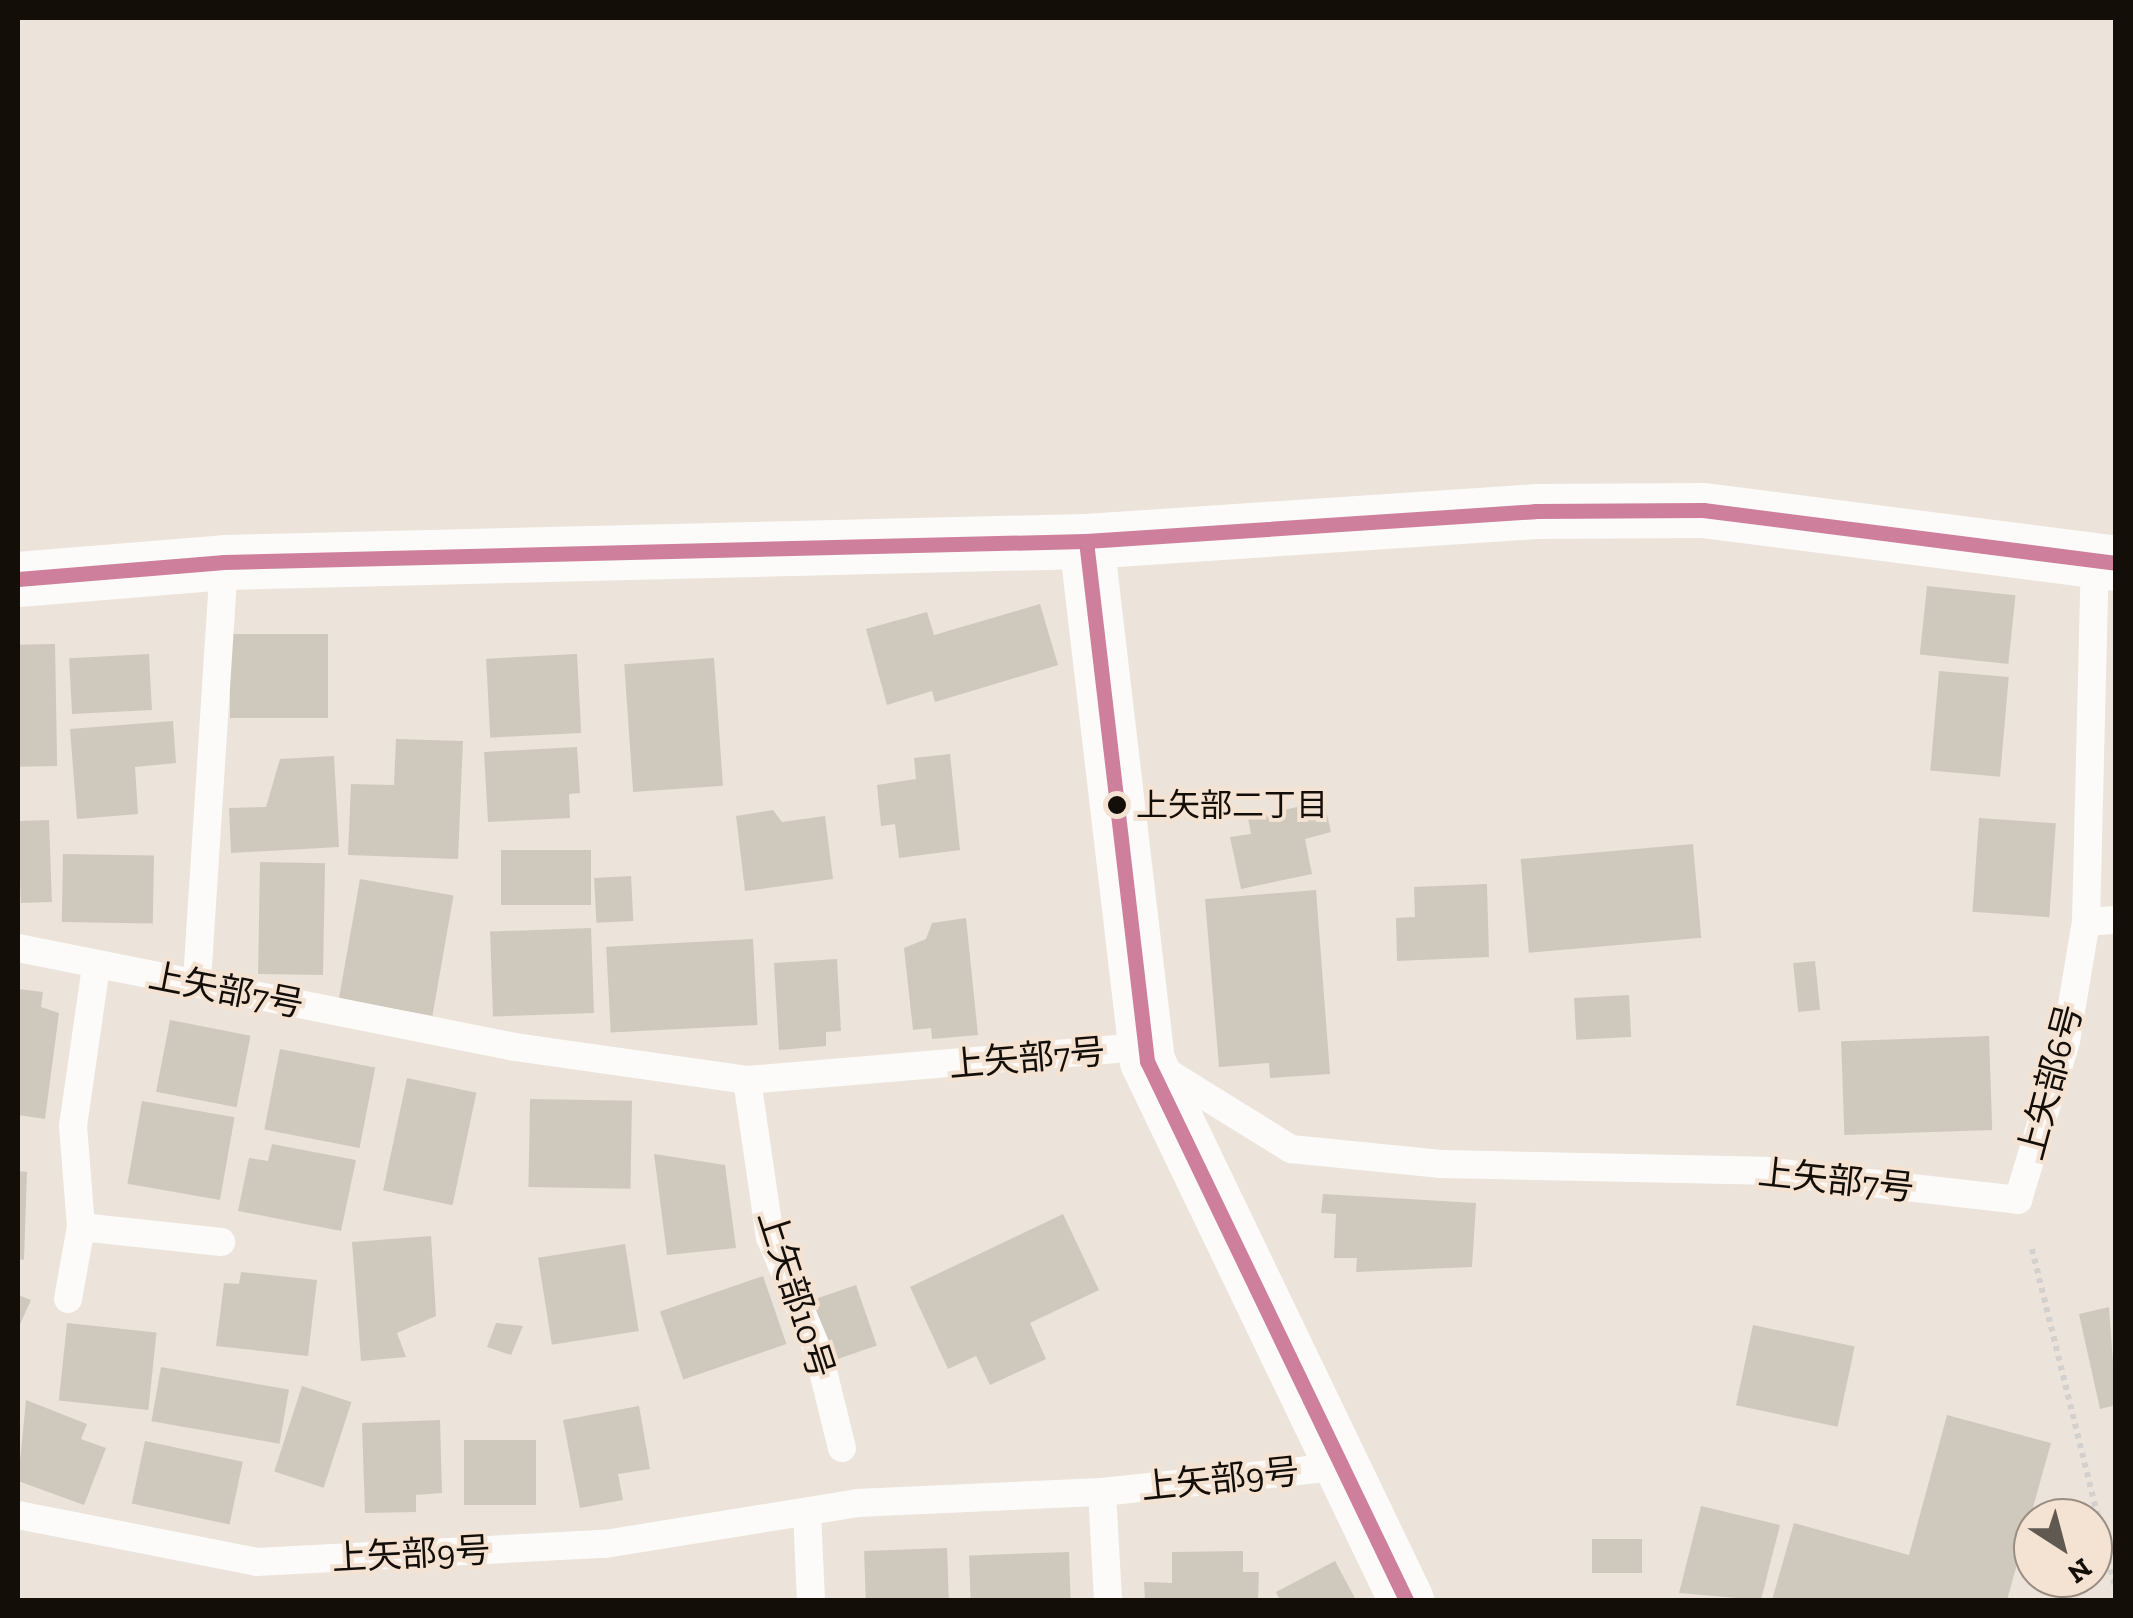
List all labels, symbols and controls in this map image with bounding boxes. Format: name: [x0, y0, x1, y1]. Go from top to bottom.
place label: 上矢部二丁目: [1136, 786, 1328, 824]
marker: 上矢部二丁目: [1107, 795, 1127, 815]
street label: 上矢部7号: [145, 954, 307, 1026]
street label: 上矢部6号: [2009, 1000, 2091, 1164]
street label: 上矢部7号: [947, 1030, 1107, 1086]
street label: 上矢部7号: [1756, 1151, 1916, 1209]
street label: 上矢部10号: [749, 1205, 843, 1383]
street label: 上矢部9号: [1139, 1450, 1301, 1508]
north arrow: [2013, 1498, 2113, 1598]
street label: 上矢部9号: [331, 1529, 491, 1579]
text: N: [2061, 1551, 2098, 1591]

